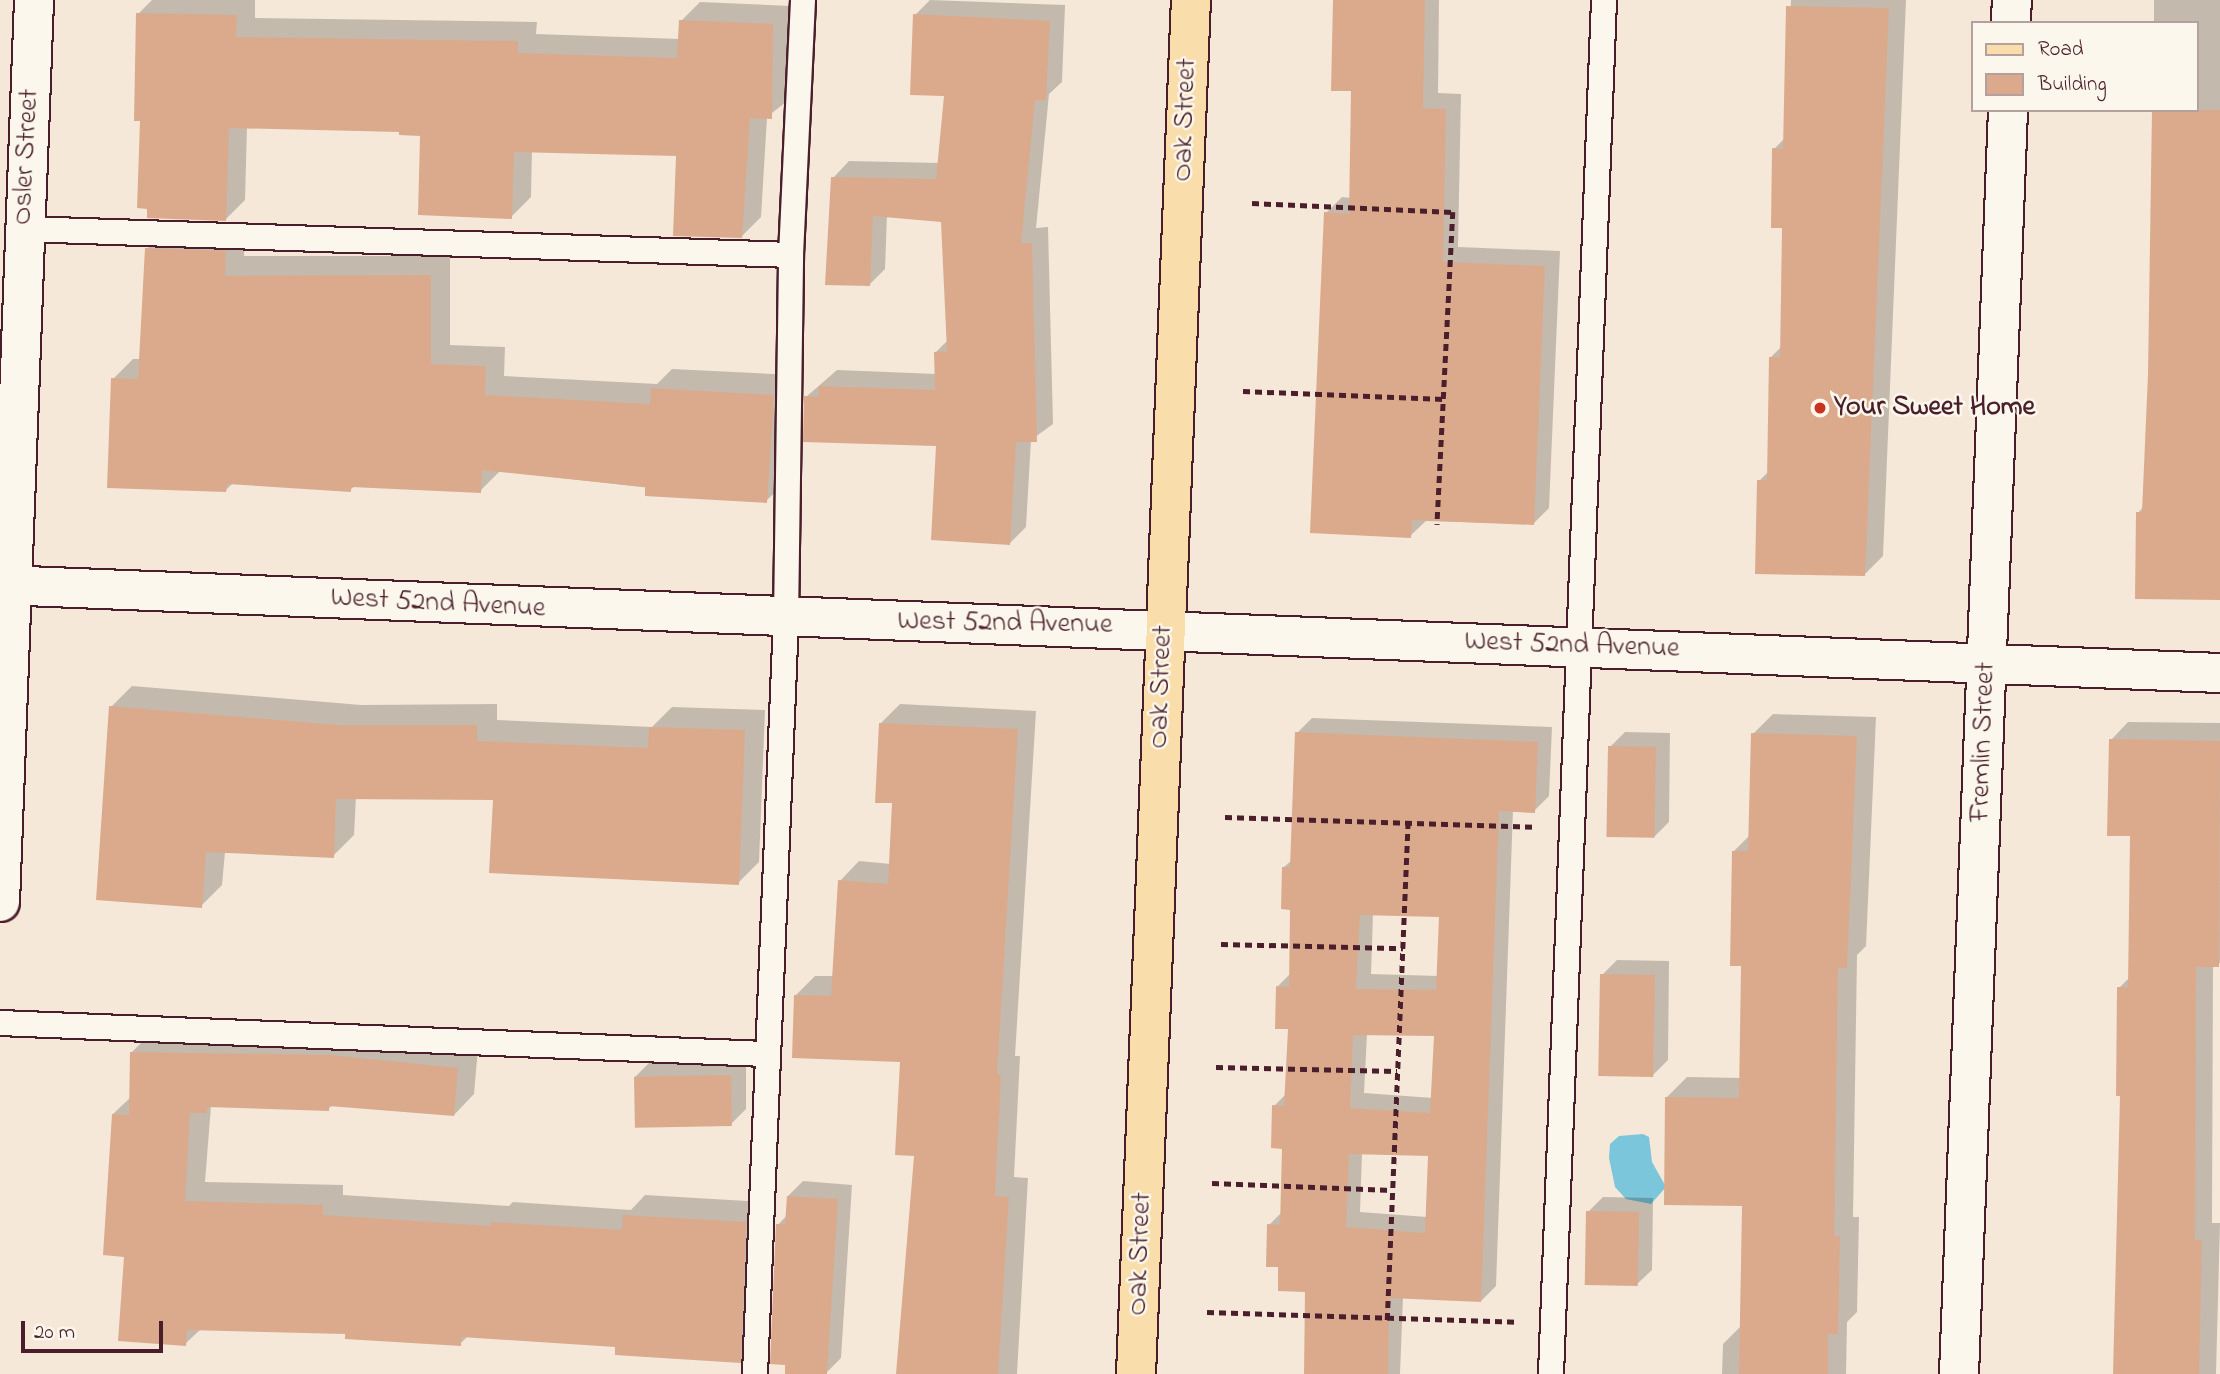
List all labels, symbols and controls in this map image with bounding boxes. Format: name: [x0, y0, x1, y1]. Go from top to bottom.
legend: [1972, 21, 2199, 112]
text: Road: [2038, 35, 2084, 65]
street label: Oak Street: [1167, 58, 1205, 182]
text: Building: [2038, 70, 2107, 100]
street label: Osler Street: [7, 88, 47, 226]
place label: Your Sweet Home: [1834, 391, 2035, 425]
marker: Your Sweet Home: [1812, 400, 1828, 416]
street label: West 52nd Avenue: [330, 582, 546, 626]
street label: West 52nd Avenue: [897, 605, 1113, 643]
street label: Oak Street: [1143, 625, 1181, 749]
street label: West 52nd Avenue: [1464, 625, 1680, 667]
street label: Fremlin Street: [1964, 661, 2004, 823]
street label: Oak Street: [1122, 1192, 1160, 1316]
scale bar: [24, 1308, 166, 1352]
text: 20 m: [34, 1318, 75, 1348]

